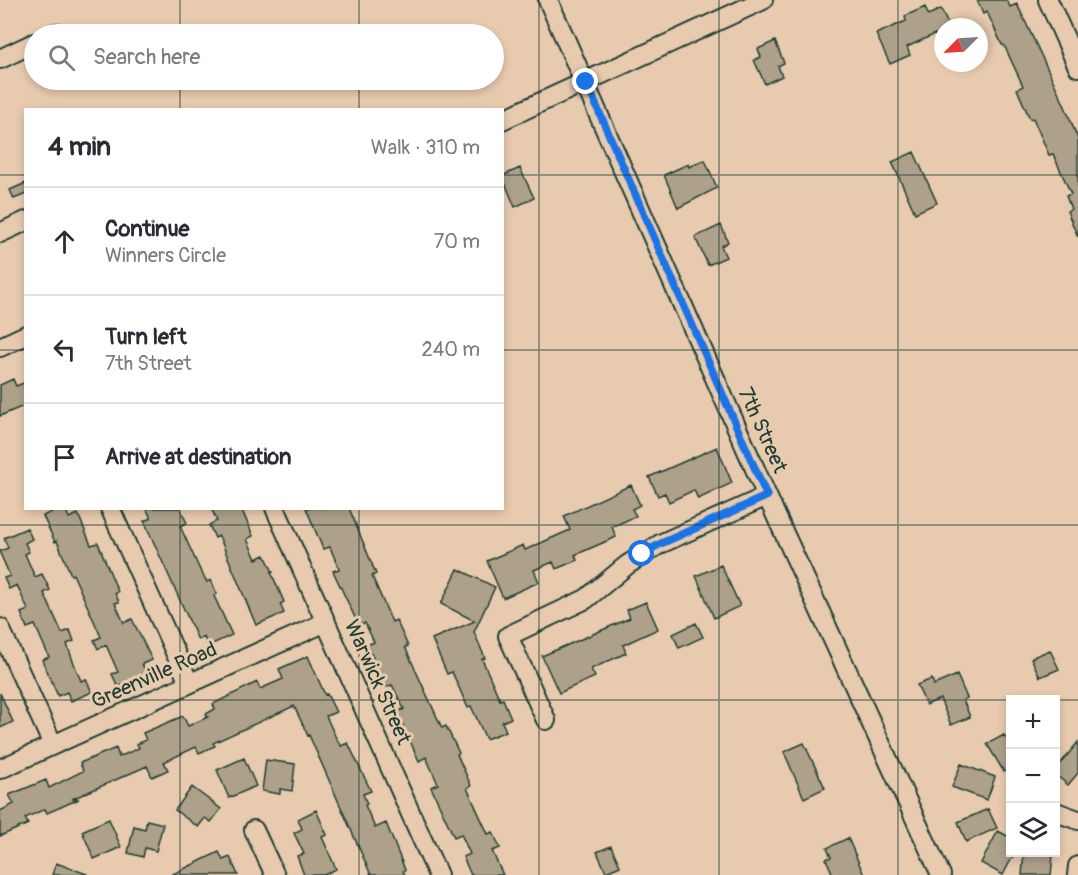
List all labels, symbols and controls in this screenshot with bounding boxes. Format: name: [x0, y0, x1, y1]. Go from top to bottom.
north arrow: [934, 18, 988, 72]
search box: [24, 24, 504, 90]
icon: search: [45, 41, 78, 74]
text: Search here: [93, 43, 200, 71]
route end: [572, 68, 598, 94]
text: 4 min: [48, 131, 111, 163]
text: Walk · 310 m: [371, 135, 480, 160]
text: Continue: [105, 215, 189, 243]
icon: ahead: [48, 225, 81, 258]
text: 70 m: [434, 229, 480, 254]
text: Winners Circle: [105, 243, 226, 268]
text: Turn left: [105, 323, 187, 351]
icon: left: [48, 333, 81, 366]
text: 240 m: [421, 337, 480, 362]
text: 7th Street: [105, 351, 192, 376]
street label: 7th Street: [732, 383, 794, 478]
icon: arrive: [48, 441, 81, 474]
text: Arrive at destination: [105, 443, 291, 471]
route start: [628, 540, 654, 566]
street label: Warwick Street: [338, 615, 417, 749]
street label: Greenville Road: [87, 636, 221, 715]
map controls: [1006, 695, 1060, 857]
button: +: [1006, 695, 1060, 749]
button: −: [1006, 749, 1060, 803]
button: layers: [1006, 803, 1060, 857]

